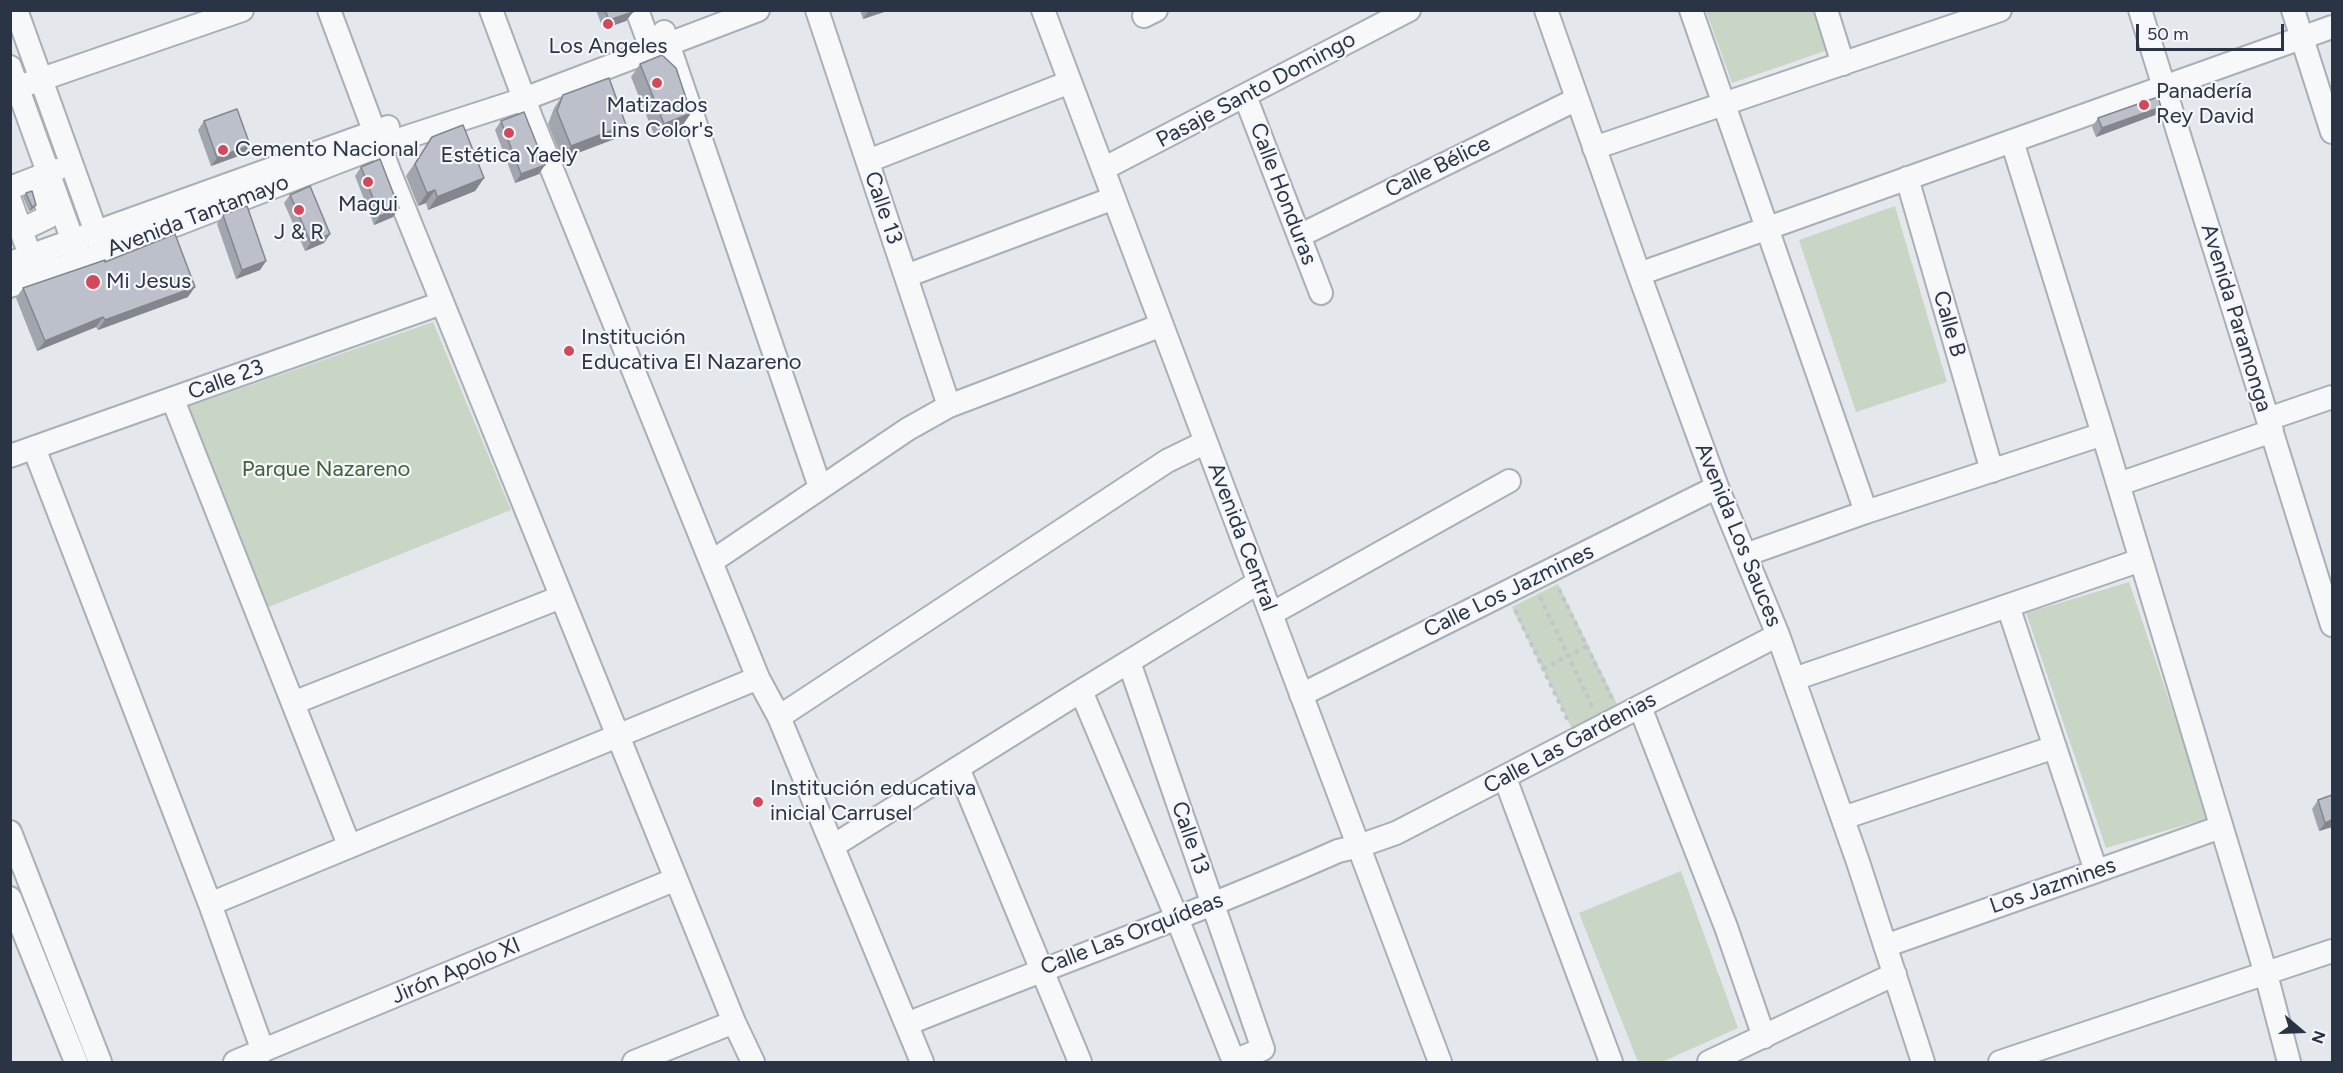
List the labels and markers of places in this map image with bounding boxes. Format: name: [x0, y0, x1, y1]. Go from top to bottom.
marker: Los Angeles: [601, 17, 615, 31]
place label: Los Angeles: [548, 34, 668, 60]
marker: Matizados Lins Color's: [650, 76, 664, 90]
place label: Panadería Rey David: [2156, 79, 2254, 130]
place label: Matizados Lins Color's: [601, 93, 713, 144]
marker: Panadería Rey David: [2137, 98, 2151, 112]
marker: Estética Yaely: [502, 126, 516, 140]
place label: Cemento Nacional: [235, 137, 419, 163]
marker: Cemento Nacional: [216, 143, 230, 157]
place label: Estética Yaely: [440, 143, 578, 169]
marker: Magui: [361, 175, 375, 189]
place label: Magui: [338, 192, 398, 218]
marker: J & R: [292, 203, 306, 217]
place label: J & R: [274, 220, 324, 246]
place label: Mi Jesus: [106, 269, 191, 295]
marker: Mi Jesus: [84, 273, 102, 291]
place label: Institución Educativa El Nazareno: [581, 325, 802, 376]
marker: Institución Educativa El Nazareno: [562, 344, 576, 358]
place label: Institución educativa inicial Carrusel: [770, 776, 976, 828]
marker: Institución educativa inicial Carrusel: [751, 795, 765, 809]

